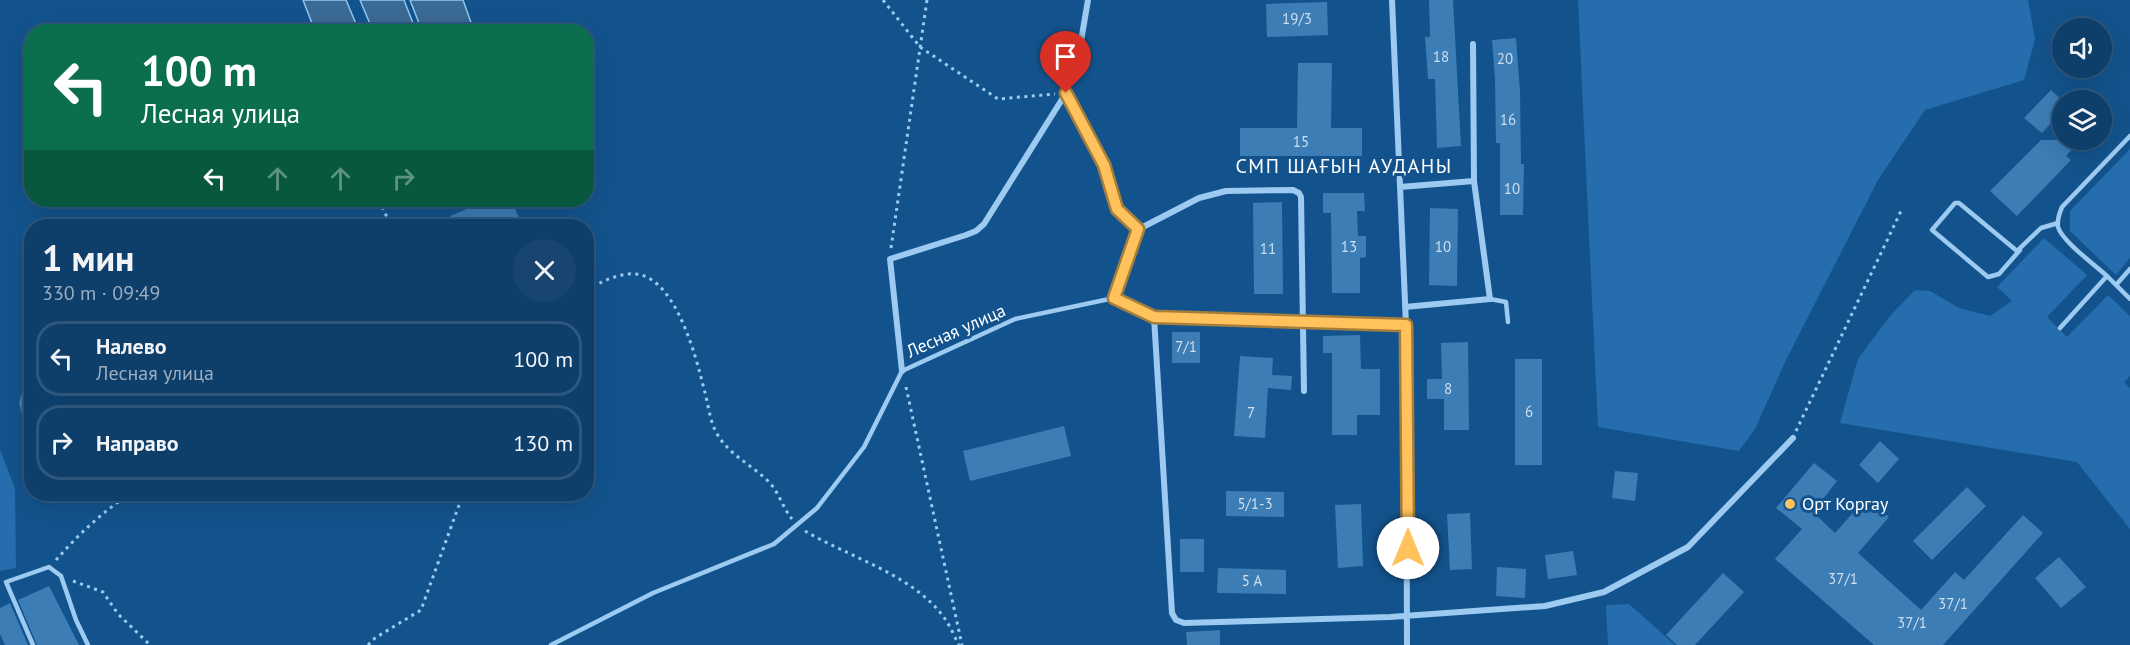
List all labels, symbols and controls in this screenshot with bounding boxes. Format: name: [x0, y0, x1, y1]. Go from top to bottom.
house number: 19/3: [1282, 9, 1312, 28]
map controls: [2052, 18, 2112, 150]
button: sound: [2052, 18, 2112, 78]
pin: [1040, 31, 1091, 93]
icon: arrive: [1049, 40, 1082, 73]
text: 100 m: [141, 43, 257, 98]
house number: 18: [1433, 47, 1449, 66]
icon: left: [42, 48, 120, 126]
house number: 20: [1497, 49, 1513, 68]
button: layers: [2052, 90, 2112, 150]
text: Лесная улица: [141, 96, 300, 130]
house number: 16: [1500, 110, 1516, 129]
house number: 15: [1293, 132, 1309, 151]
district label: СМП ШАҒЫН АУДАНЫ: [1235, 153, 1453, 179]
icon: left: [198, 162, 231, 195]
icon: ahead: [261, 162, 294, 195]
icon: ahead: [324, 162, 357, 195]
icon: right: [387, 162, 420, 195]
house number: 10: [1504, 179, 1520, 198]
text: 1 мин: [42, 234, 134, 281]
house number: 13: [1341, 237, 1357, 256]
house number: 10: [1435, 237, 1451, 256]
button: close: [513, 239, 576, 302]
house number: 11: [1260, 239, 1276, 258]
text: 330 m · 09:49: [42, 280, 160, 306]
street label: Лесная улица: [902, 298, 1009, 363]
text: Налево: [96, 332, 167, 360]
house number: 7/1: [1175, 337, 1197, 356]
icon: left: [45, 342, 78, 375]
text: 100 m: [513, 345, 573, 373]
text: Лесная улица: [96, 360, 214, 386]
house number: 8: [1444, 379, 1452, 398]
house number: 6: [1525, 402, 1533, 421]
house number: 7: [1247, 403, 1255, 422]
icon: right: [45, 426, 78, 459]
text: Направо: [96, 429, 179, 457]
text: 130 m: [513, 429, 573, 457]
place label: Орт Коргау: [1802, 492, 1889, 515]
house number: 5/1-3: [1237, 494, 1273, 513]
marker: Орт Коргау: [1783, 497, 1797, 511]
position arrow: [1376, 516, 1440, 580]
house number: 37/1: [1828, 569, 1858, 588]
house number: 5 А: [1242, 571, 1262, 590]
house number: 37/1: [1938, 594, 1968, 613]
house number: 37/1: [1897, 613, 1927, 632]

